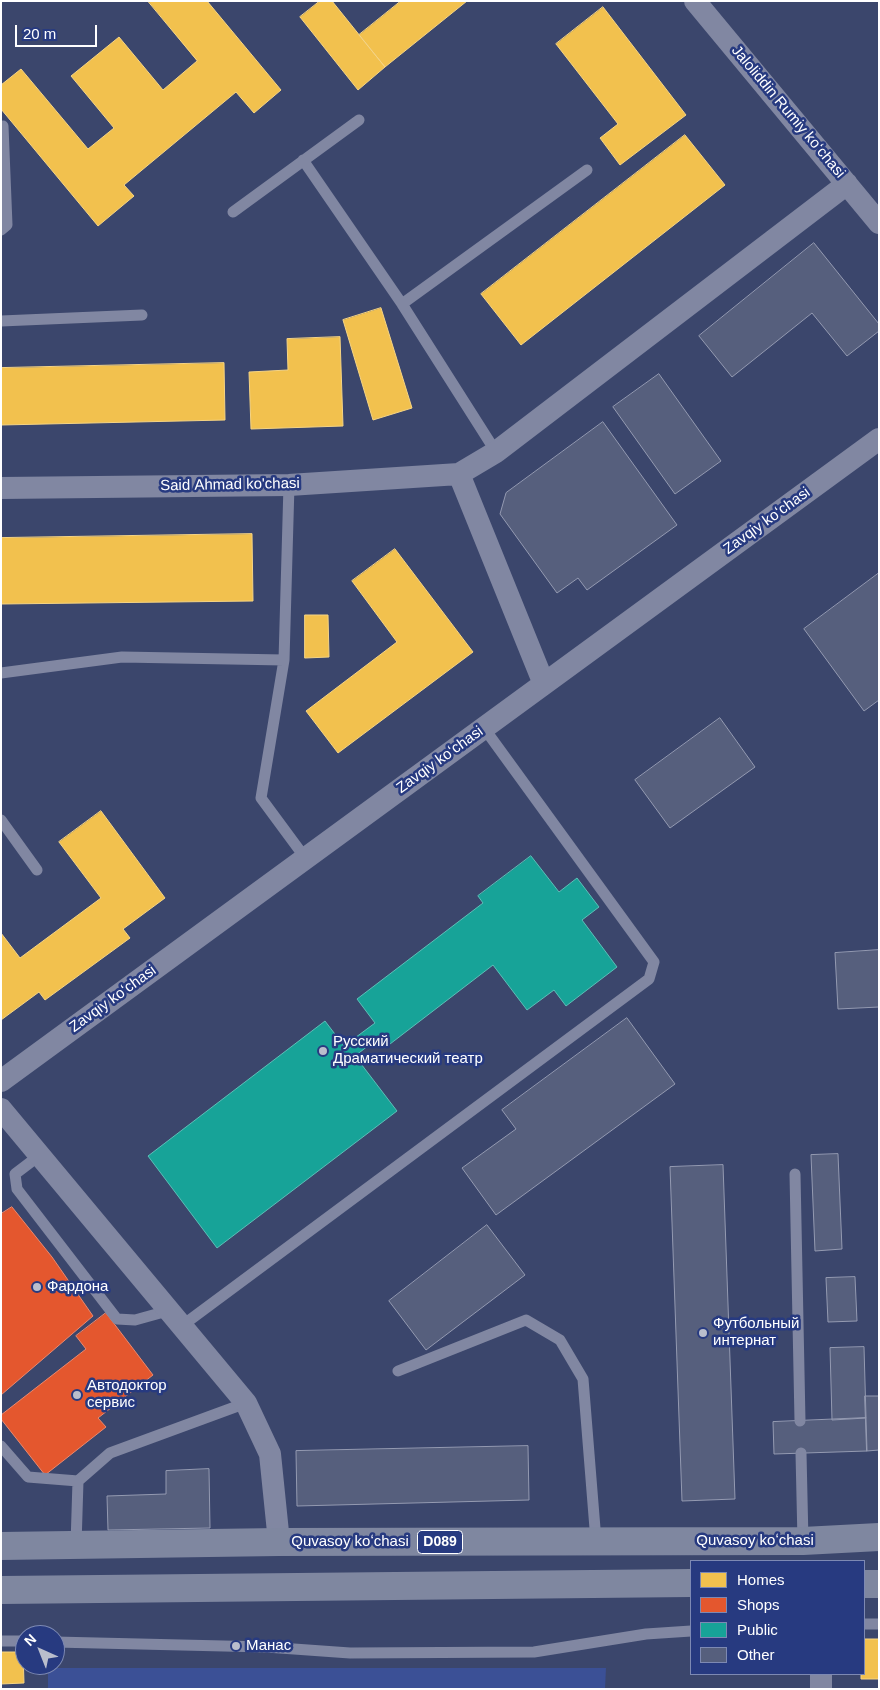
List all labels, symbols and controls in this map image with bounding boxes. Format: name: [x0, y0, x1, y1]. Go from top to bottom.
scale bar: [18, 15, 100, 47]
text: 20 m: [23, 25, 56, 42]
street label: Jaloliddin Rumiy koʻchasi: [727, 42, 849, 182]
street label: Said Ahmad ko'chasi: [160, 475, 300, 495]
street label: Zavqiy koʻchasi: [720, 484, 814, 558]
street label: Zavqiy koʻchasi: [393, 723, 487, 797]
street label: Zavqiy koʻchasi: [66, 962, 160, 1036]
place label: Русский Драматический театр: [333, 1033, 483, 1068]
marker: Русский Драматический театр: [317, 1045, 329, 1057]
place label: Фардона: [47, 1278, 108, 1296]
marker: Фардона: [31, 1281, 43, 1293]
place label: Футбольный интернат: [713, 1315, 799, 1350]
marker: Футбольный интернат: [697, 1327, 709, 1339]
place label: Автодоктор сервис: [87, 1377, 167, 1412]
marker: Автодоктор сервис: [71, 1389, 83, 1401]
road number: D089: [418, 1530, 462, 1554]
street label: Quvasoy koʻchasi: [696, 1532, 814, 1550]
street label: Quvasoy koʻchasi: [291, 1533, 409, 1551]
legend: [690, 1560, 865, 1675]
text: Homes: [737, 1571, 785, 1588]
text: Shops: [737, 1596, 780, 1613]
text: Public: [737, 1621, 778, 1638]
north arrow: [15, 1625, 65, 1675]
text: N: [21, 1631, 39, 1649]
place label: Манас: [246, 1637, 291, 1655]
marker: Манас: [230, 1640, 242, 1652]
text: Other: [737, 1646, 775, 1663]

